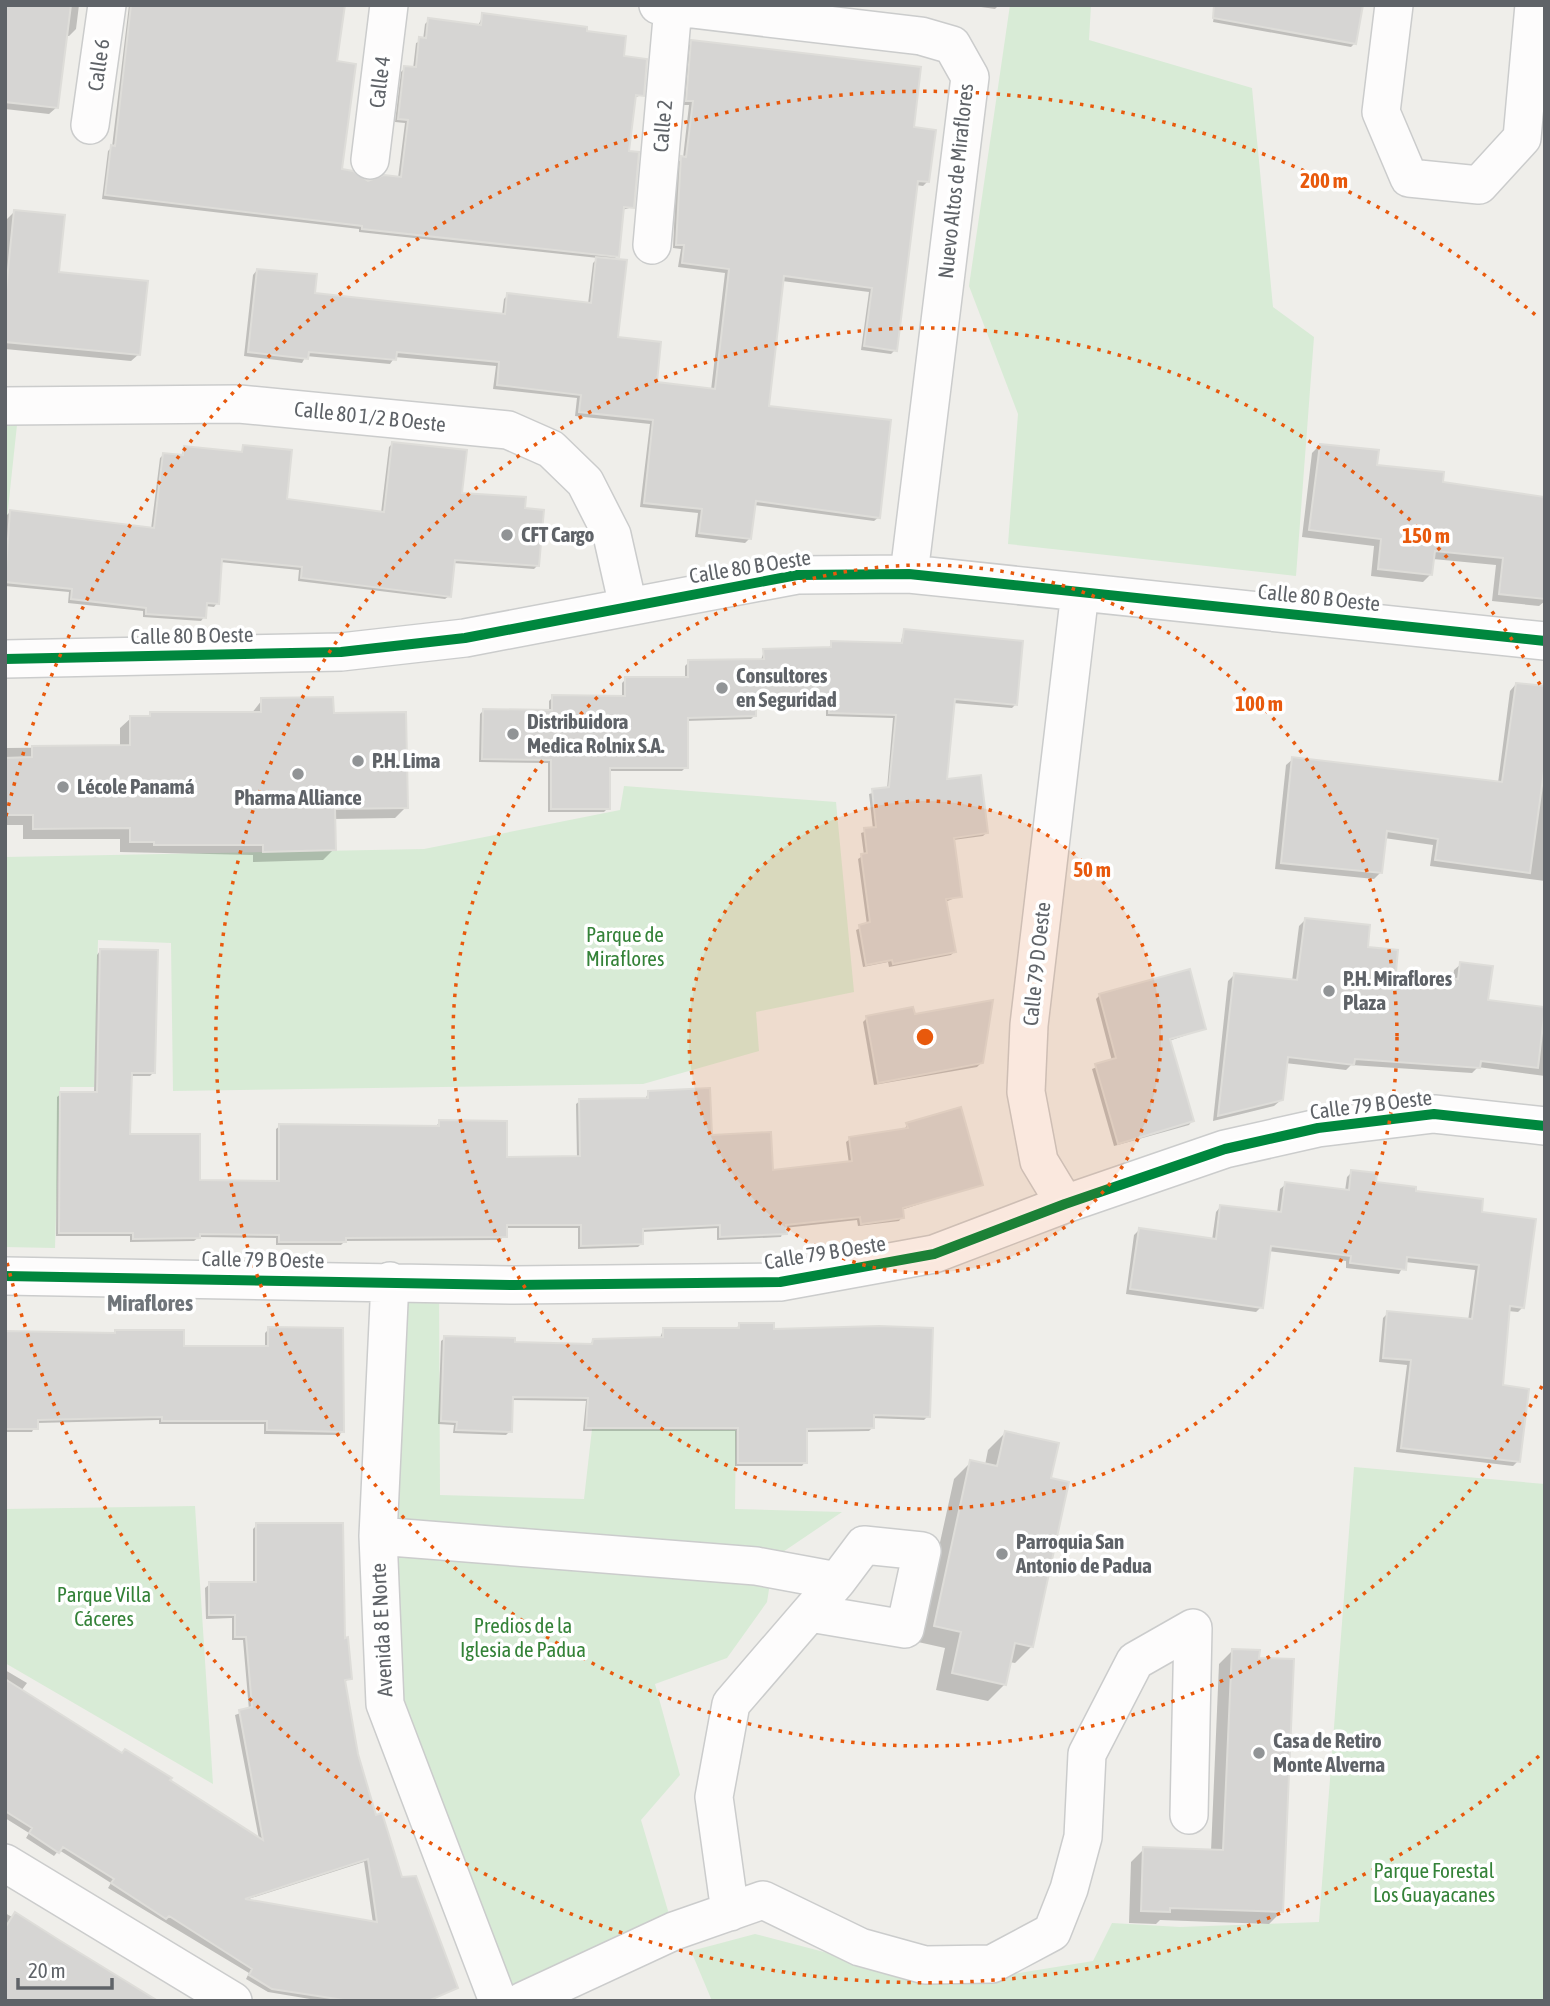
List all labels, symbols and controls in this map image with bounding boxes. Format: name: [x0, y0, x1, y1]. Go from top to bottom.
street label: Calle 6: [82, 37, 114, 92]
street label: Calle 4: [364, 54, 394, 109]
street label: Nuevo Altos de Miraflores: [933, 82, 977, 280]
street label: Calle 2: [648, 99, 676, 153]
text: 200 m: [1300, 168, 1348, 192]
street label: Calle 80 1/2 B Oeste: [293, 396, 447, 436]
place label: CFT Cargo: [521, 522, 594, 546]
text: 150 m: [1402, 523, 1450, 547]
marker: CFT Cargo: [499, 527, 515, 543]
street label: Calle 80 B Oeste: [687, 545, 812, 587]
street label: Calle 80 B Oeste: [1257, 579, 1381, 615]
street label: Calle 80 B Oeste: [130, 622, 253, 648]
place label: Consultores en Seguridad: [736, 663, 837, 711]
marker: Consultores en Seguridad: [714, 680, 730, 696]
text: 100 m: [1235, 691, 1283, 715]
place label: Distribuidora Medica Rolnix S.A.: [527, 709, 665, 757]
marker: Distribuidora Medica Rolnix S.A.: [505, 726, 521, 742]
place label: P.H. Lima: [372, 748, 441, 772]
marker: P.H. Lima: [350, 753, 366, 769]
marker: Pharma Alliance: [290, 766, 306, 782]
place label: Lécole Panamá: [77, 774, 195, 798]
marker: Lécole Panamá: [55, 779, 71, 795]
place label: Pharma Alliance: [234, 785, 362, 809]
text: 50 m: [1073, 857, 1111, 881]
street label: Calle 79 D Oeste: [1018, 901, 1054, 1027]
park label: Parque de Miraflores: [586, 922, 664, 970]
place label: P.H. Miraflores Plaza: [1343, 966, 1453, 1014]
marker: P.H. Miraflores Plaza: [1321, 983, 1337, 999]
centre of rings: [913, 1025, 937, 1049]
street label: Calle 79 B Oeste: [1309, 1085, 1433, 1123]
street label: Calle 79 B Oeste: [762, 1231, 887, 1273]
street label: Calle 79 B Oeste: [202, 1246, 325, 1272]
district label: Miraflores: [107, 1290, 193, 1316]
place label: Parroquia San Antonio de Padua: [1015, 1529, 1152, 1577]
marker: Parroquia San Antonio de Padua: [994, 1546, 1010, 1562]
street label: Avenida 8 E Norte: [366, 1562, 396, 1698]
park label: Parque Villa Cáceres: [57, 1582, 151, 1630]
park label: Predios de la Iglesia de Padua: [460, 1613, 586, 1661]
place label: Casa de Retiro Monte Alverna: [1273, 1728, 1385, 1776]
marker: Casa de Retiro Monte Alverna: [1251, 1745, 1267, 1761]
park label: Parque Forestal Los Guayacanes: [1373, 1858, 1495, 1906]
scale bar: [18, 1946, 112, 1990]
text: 20 m: [28, 1958, 66, 1982]

